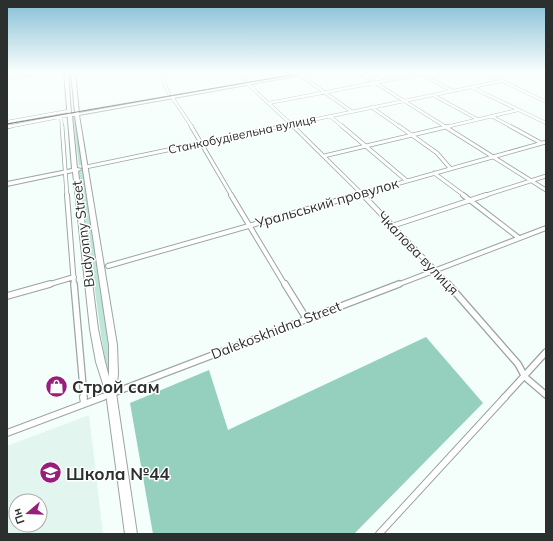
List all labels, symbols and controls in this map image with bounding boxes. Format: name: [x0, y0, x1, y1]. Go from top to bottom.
street label: Станкобудівельна вулиця: [167, 111, 317, 157]
street label: Уральський провулок: [252, 174, 401, 232]
street label: Budyonny Street: [68, 179, 98, 288]
street label: Чкалова вулиця: [373, 207, 463, 299]
street label: Dalekoskhidna Street: [208, 297, 344, 363]
shop icon: Строй сам: [44, 373, 70, 399]
place label: Строй сам: [72, 376, 160, 397]
school or university icon: Школа №44: [38, 460, 64, 486]
place label: Школа №44: [66, 463, 170, 484]
north arrow: [8, 493, 48, 533]
text: Пн: [9, 507, 28, 526]

